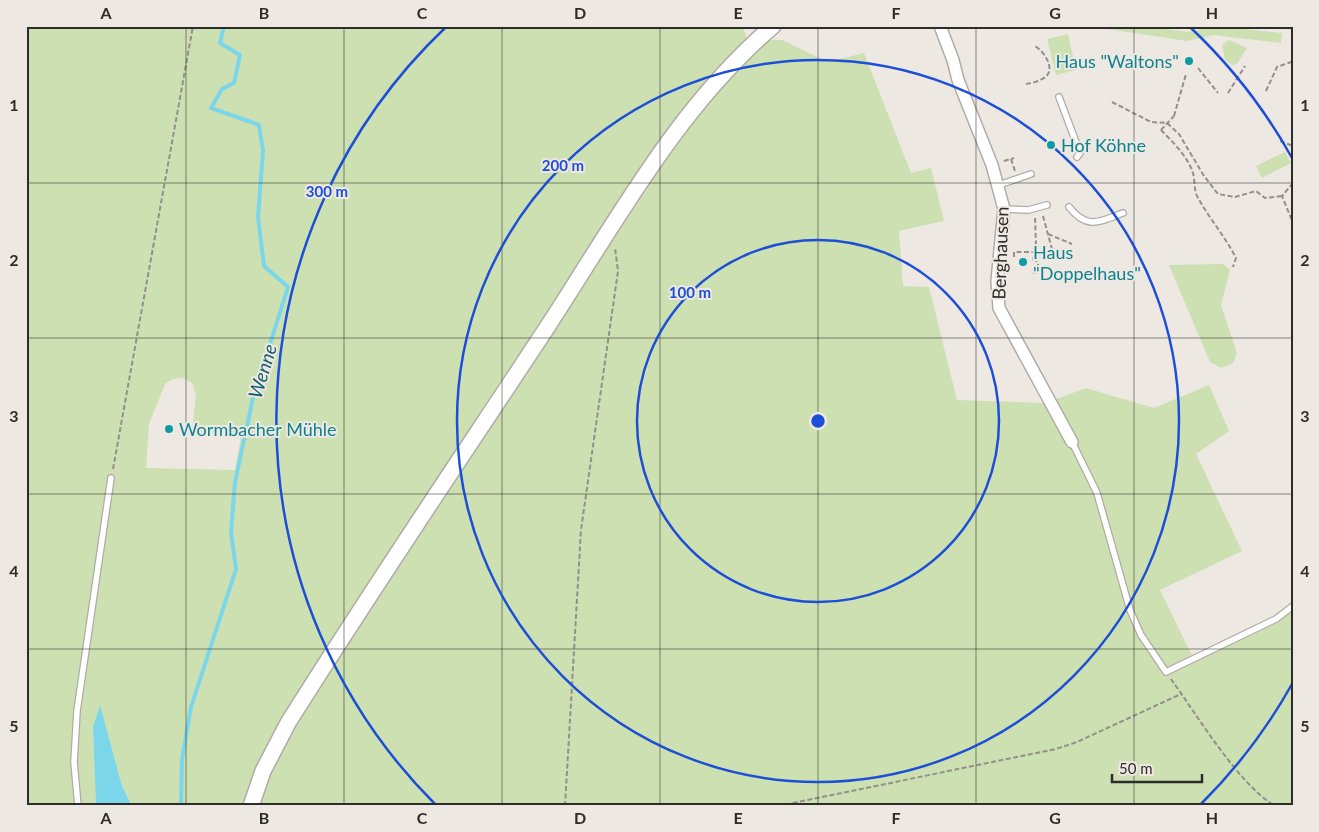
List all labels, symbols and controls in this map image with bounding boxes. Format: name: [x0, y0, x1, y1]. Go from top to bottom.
text: A: [99, 3, 112, 22]
text: B: [259, 3, 269, 22]
text: C: [417, 3, 428, 22]
text: D: [574, 3, 586, 22]
text: E: [733, 3, 743, 22]
text: F: [891, 3, 901, 22]
text: G: [1049, 3, 1061, 22]
text: H: [1206, 3, 1218, 22]
place label: Haus "Waltons": [1056, 50, 1179, 72]
marker: Haus "Waltons": [1183, 55, 1195, 67]
text: 1: [9, 95, 19, 114]
text: 1: [1300, 95, 1310, 114]
place label: Hof Köhne: [1061, 134, 1146, 156]
marker: Hof Köhne: [1045, 139, 1057, 151]
text: 200 m: [542, 156, 584, 174]
text: 300 m: [306, 182, 348, 200]
street label: Berghausen: [987, 206, 1013, 300]
place label: Haus "Doppelhaus": [1033, 241, 1141, 284]
text: 2: [9, 250, 19, 269]
text: 2: [1300, 250, 1310, 269]
marker: Haus "Doppelhaus": [1017, 256, 1029, 268]
text: 100 m: [669, 283, 711, 301]
water label: Wenne: [243, 341, 281, 401]
text: 3: [9, 406, 19, 425]
text: 3: [1300, 406, 1310, 425]
centre of rings: [809, 412, 827, 430]
place label: Wormbacher Mühle: [179, 418, 337, 440]
marker: Wormbacher Mühle: [163, 423, 175, 435]
text: 4: [9, 561, 19, 580]
text: 4: [1300, 561, 1310, 580]
text: 5: [9, 716, 19, 735]
text: 5: [1300, 716, 1310, 735]
scale bar: [1112, 752, 1202, 784]
text: 50 m: [1119, 759, 1153, 777]
text: A: [99, 808, 112, 827]
text: B: [259, 808, 269, 827]
text: C: [417, 808, 428, 827]
text: D: [574, 808, 586, 827]
text: E: [733, 808, 743, 827]
text: F: [891, 808, 901, 827]
text: G: [1049, 808, 1061, 827]
text: H: [1206, 808, 1218, 827]

